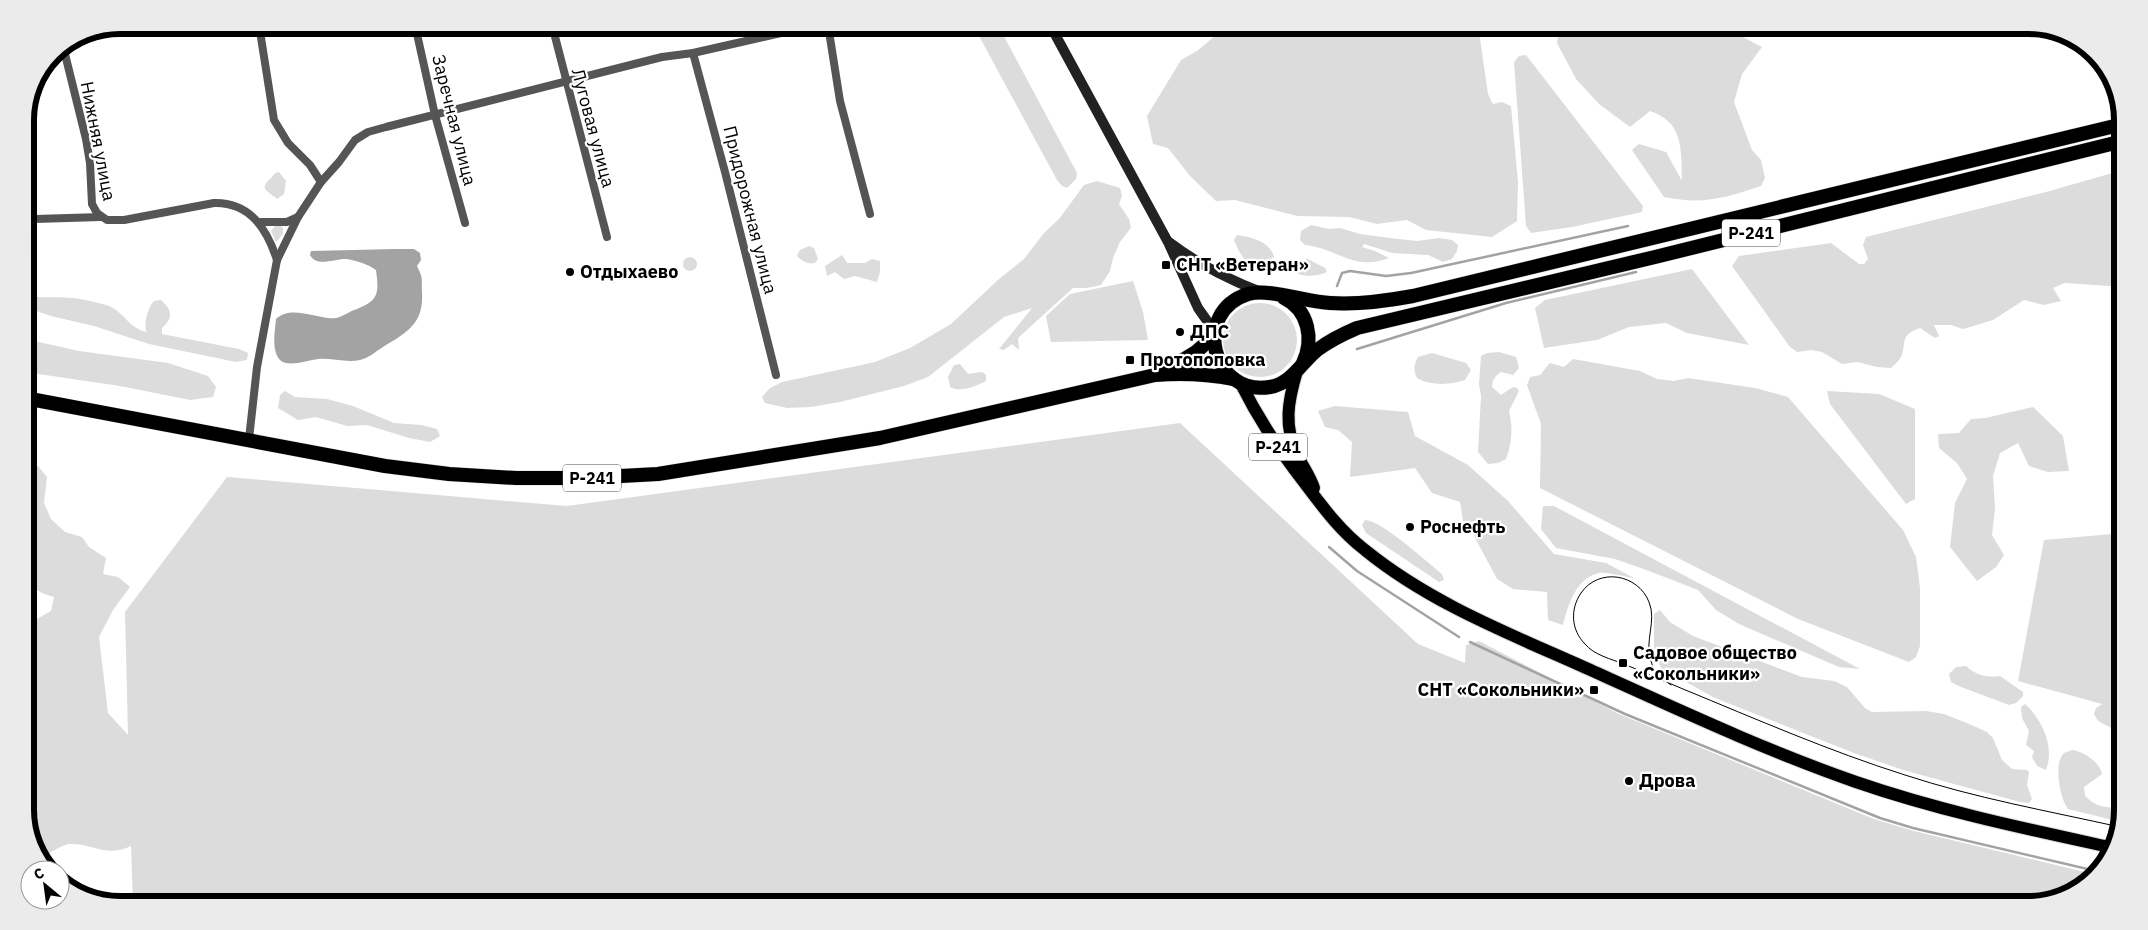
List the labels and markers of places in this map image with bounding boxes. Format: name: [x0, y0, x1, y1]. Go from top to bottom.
place label: СНТ «Ветеран»: [1176, 253, 1309, 276]
marker: СНТ «Ветеран»: [1160, 259, 1172, 271]
place label: Отдыхаево: [580, 260, 678, 283]
marker: Отдыхаево: [564, 266, 576, 278]
place label: ДПС: [1190, 320, 1229, 343]
marker: ДПС: [1174, 326, 1186, 338]
place label: Протопоповка: [1140, 348, 1266, 371]
marker: Протопоповка: [1124, 354, 1136, 366]
place label: Роснефть: [1420, 515, 1505, 538]
marker: Роснефть: [1404, 521, 1416, 533]
place label: Садовое общество «Сокольники»: [1633, 641, 1797, 685]
marker: Садовое общество «Сокольники»: [1617, 657, 1629, 669]
place label: СНТ «Сокольники»: [1418, 678, 1584, 701]
marker: СНТ «Сокольники»: [1588, 684, 1600, 696]
place label: Дрова: [1639, 769, 1695, 792]
marker: Дрова: [1623, 775, 1635, 787]

